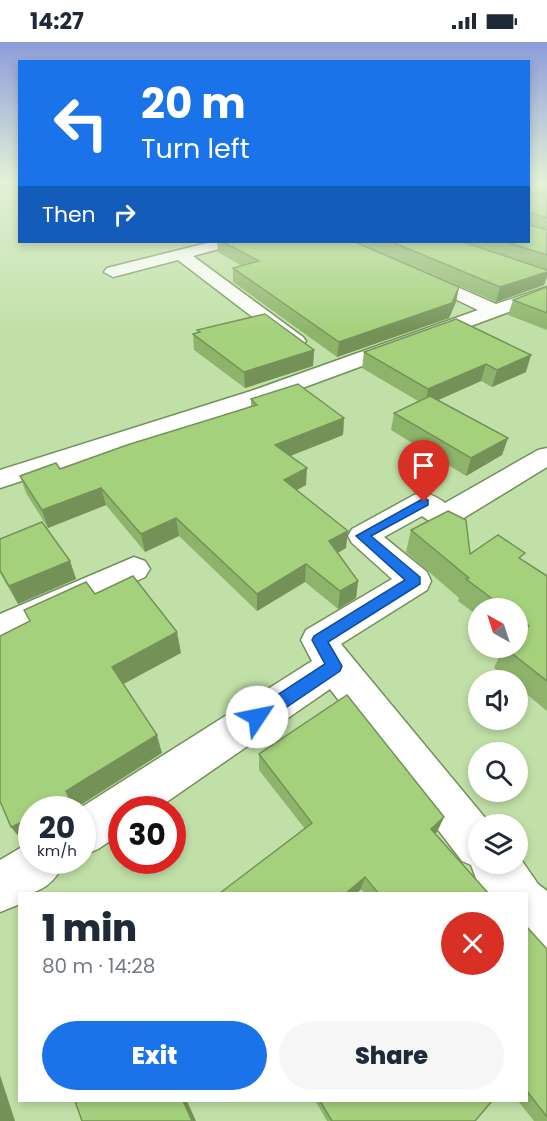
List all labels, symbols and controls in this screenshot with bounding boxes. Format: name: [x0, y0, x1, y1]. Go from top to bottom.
text: 14:27: [30, 6, 84, 37]
text: 20 m: [141, 74, 246, 133]
icon: left: [42, 84, 120, 162]
text: Turn left: [141, 130, 250, 167]
icon: right: [108, 198, 141, 231]
text: Then: [42, 199, 96, 230]
pin: [398, 440, 449, 502]
icon: arrive: [407, 449, 440, 482]
north arrow: [468, 598, 528, 658]
map controls: [468, 598, 528, 874]
button: sound: [468, 670, 528, 730]
position arrow: [225, 685, 289, 749]
button: search: [468, 742, 528, 802]
speed limit sign: 30: [108, 796, 186, 874]
text: 20: [39, 806, 75, 849]
button: layers: [468, 814, 528, 874]
text: km/h: [37, 840, 77, 861]
text: 1 min: [42, 903, 137, 954]
button: close: [441, 912, 504, 975]
text: 80 m · 14:28: [42, 952, 155, 980]
button: Exit: [42, 1021, 267, 1090]
button: Share: [279, 1021, 504, 1090]

